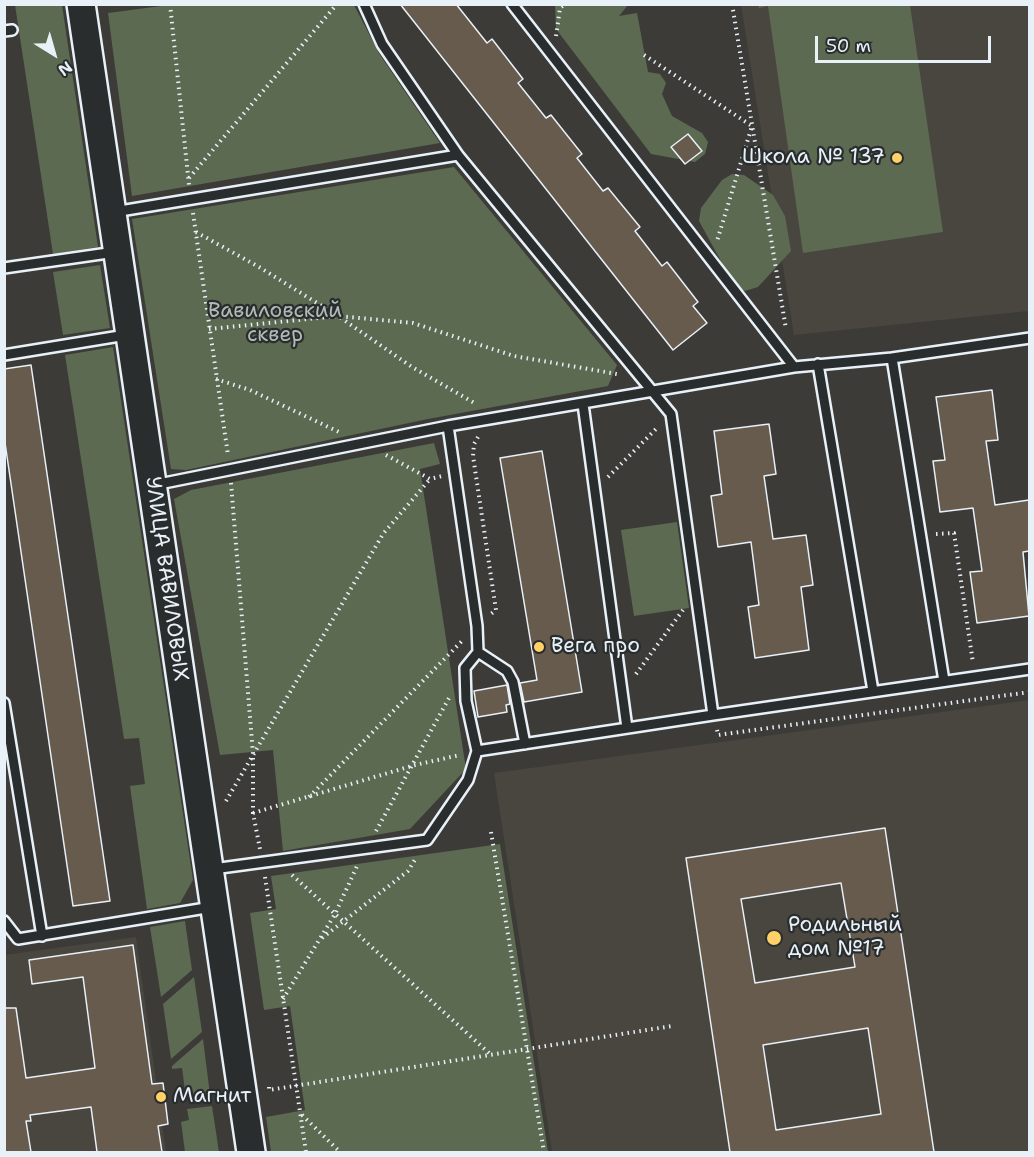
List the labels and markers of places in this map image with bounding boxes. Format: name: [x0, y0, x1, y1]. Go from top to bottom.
place label: Школа № 137: [742, 145, 885, 171]
marker: Школа № 137: [890, 151, 904, 165]
place label: Вега про: [551, 634, 640, 660]
marker: Вега про: [532, 640, 546, 654]
place label: Родильный дом №17: [788, 913, 902, 963]
marker: Родильный дом №17: [765, 929, 783, 947]
place label: Магнит: [173, 1084, 251, 1110]
marker: Магнит: [154, 1090, 168, 1104]

